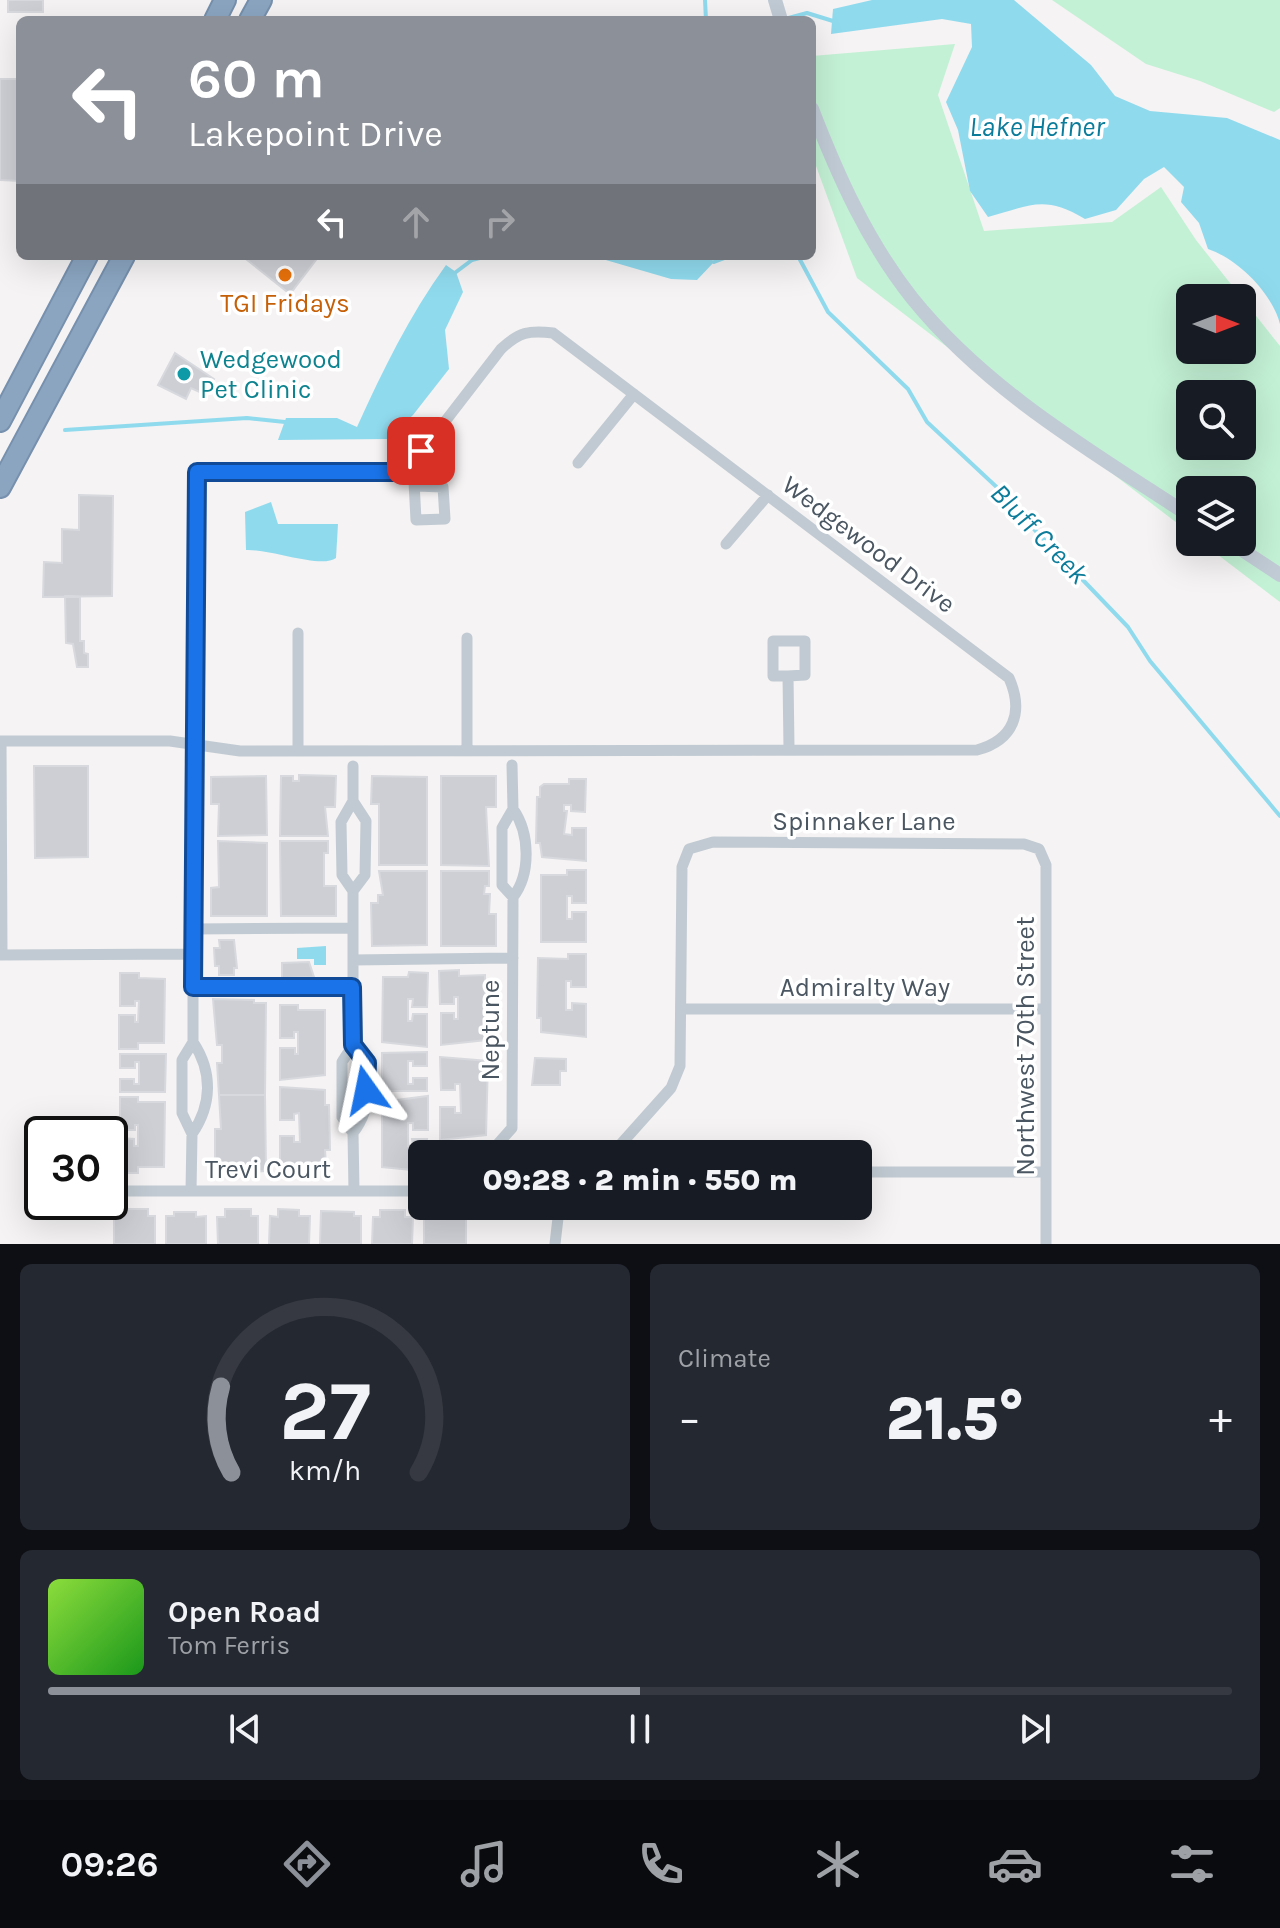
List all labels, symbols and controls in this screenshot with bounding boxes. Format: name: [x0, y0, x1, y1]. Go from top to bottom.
text: 60 m: [188, 46, 325, 111]
icon: left: [56, 48, 160, 152]
water label: Lake Hefner: [969, 110, 1106, 143]
text: Lakepoint Drive: [188, 113, 443, 155]
icon: left: [310, 200, 354, 244]
icon: ahead: [394, 200, 438, 244]
icon: right: [478, 200, 522, 244]
marker: TGI Fridays: [276, 266, 294, 284]
north arrow: [1176, 284, 1256, 364]
map controls: [1176, 284, 1256, 556]
place label: TGI Fridays: [220, 288, 350, 319]
place label: Wedgewood Pet Clinic: [200, 344, 342, 405]
marker: Wedgewood Pet Clinic: [175, 365, 193, 383]
button: search: [1176, 380, 1256, 460]
pin: [387, 417, 455, 485]
icon: arrive: [399, 429, 443, 473]
street label: Wedgewood Drive: [776, 469, 961, 620]
water label: Bluff Creek: [984, 476, 1096, 591]
button: layers: [1176, 476, 1256, 556]
street label: Spinnaker Lane: [772, 806, 956, 837]
street label: Northwest 70th Street: [1010, 916, 1041, 1176]
street label: Admiralty Way: [780, 972, 950, 1003]
street label: Neptune: [475, 980, 506, 1080]
position arrow: [324, 1048, 408, 1132]
speed limit sign: 30: [24, 1116, 128, 1220]
street label: Trevi Court: [205, 1154, 331, 1185]
text: 09:28 · 2 min · 550 m: [483, 1162, 797, 1198]
text: Climate: [678, 1343, 771, 1374]
text: 27: [279, 1363, 371, 1460]
text: 21.5°: [886, 1384, 1024, 1454]
text: −: [678, 1393, 701, 1444]
text: +: [1209, 1393, 1232, 1444]
text: km/h: [289, 1454, 361, 1487]
text: Open Road: [168, 1594, 321, 1630]
text: Tom Ferris: [168, 1630, 290, 1661]
icon: previous: [223, 1707, 267, 1751]
icon: pause: [618, 1707, 662, 1751]
icon: next: [1013, 1707, 1057, 1751]
icon: directions: [279, 1836, 335, 1892]
icon: music: [456, 1836, 512, 1892]
icon: phone: [633, 1836, 689, 1892]
icon: climate: [810, 1836, 866, 1892]
icon: car: [987, 1836, 1043, 1892]
icon: filters: [1164, 1836, 1220, 1892]
text: 09:26: [60, 1843, 159, 1885]

